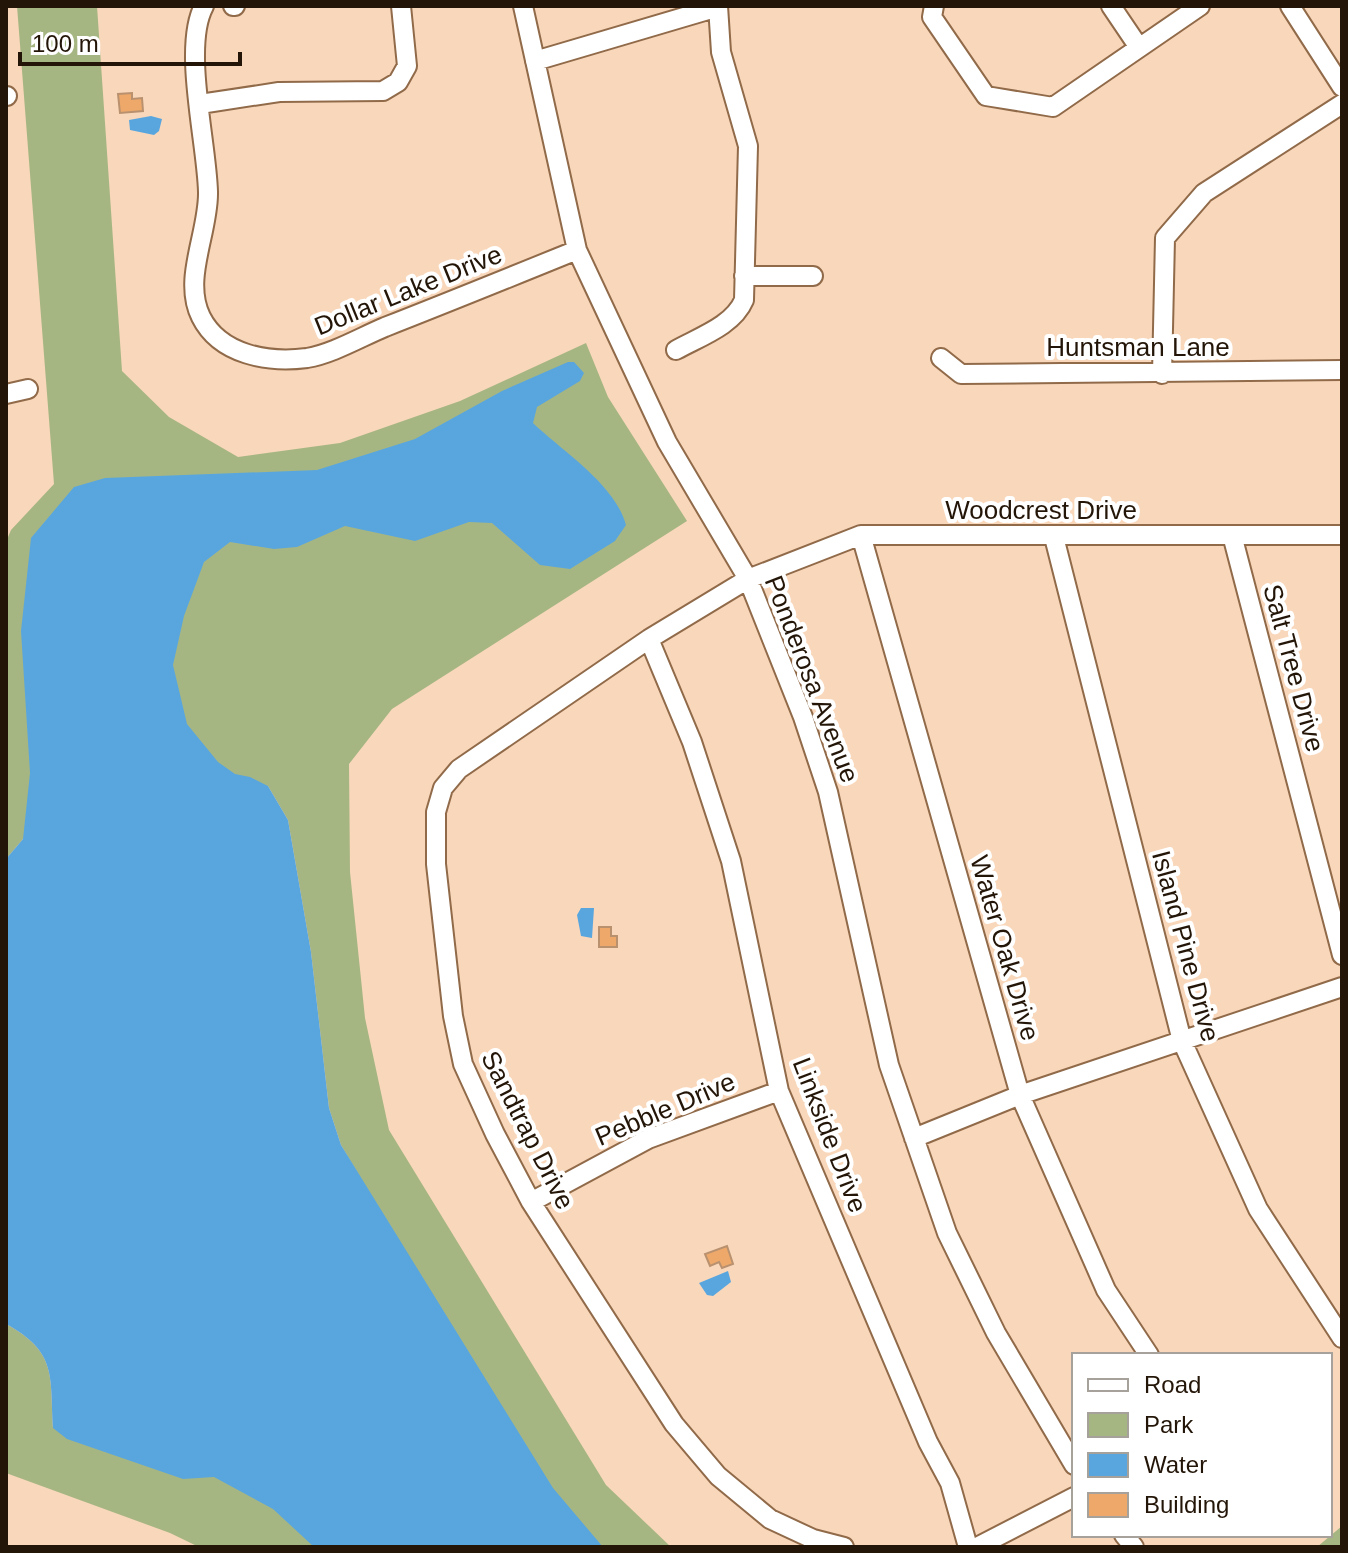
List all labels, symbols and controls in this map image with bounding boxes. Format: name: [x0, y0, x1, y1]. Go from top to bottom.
scale bar: [20, 16, 240, 66]
text: 100 m: [32, 30, 99, 57]
street label: Dollar Lake Drive: [310, 239, 506, 341]
street label: Huntsman Lane: [1046, 332, 1230, 362]
street label: Woodcrest Drive: [945, 495, 1137, 525]
street label: Ponderosa Avenue: [759, 571, 865, 787]
street label: Salt Tree Drive: [1257, 581, 1331, 755]
street label: Island Pine Drive: [1146, 847, 1226, 1045]
street label: Water Oak Drive: [964, 852, 1046, 1044]
street label: Sandtrap Drive: [475, 1046, 581, 1214]
street label: Linkside Drive: [787, 1053, 873, 1217]
street label: Pebble Drive: [591, 1066, 739, 1152]
legend: [1072, 1353, 1332, 1537]
text: Road: [1144, 1371, 1201, 1398]
text: Park: [1144, 1411, 1194, 1438]
text: Water: [1144, 1451, 1207, 1478]
text: Building: [1144, 1491, 1229, 1518]

